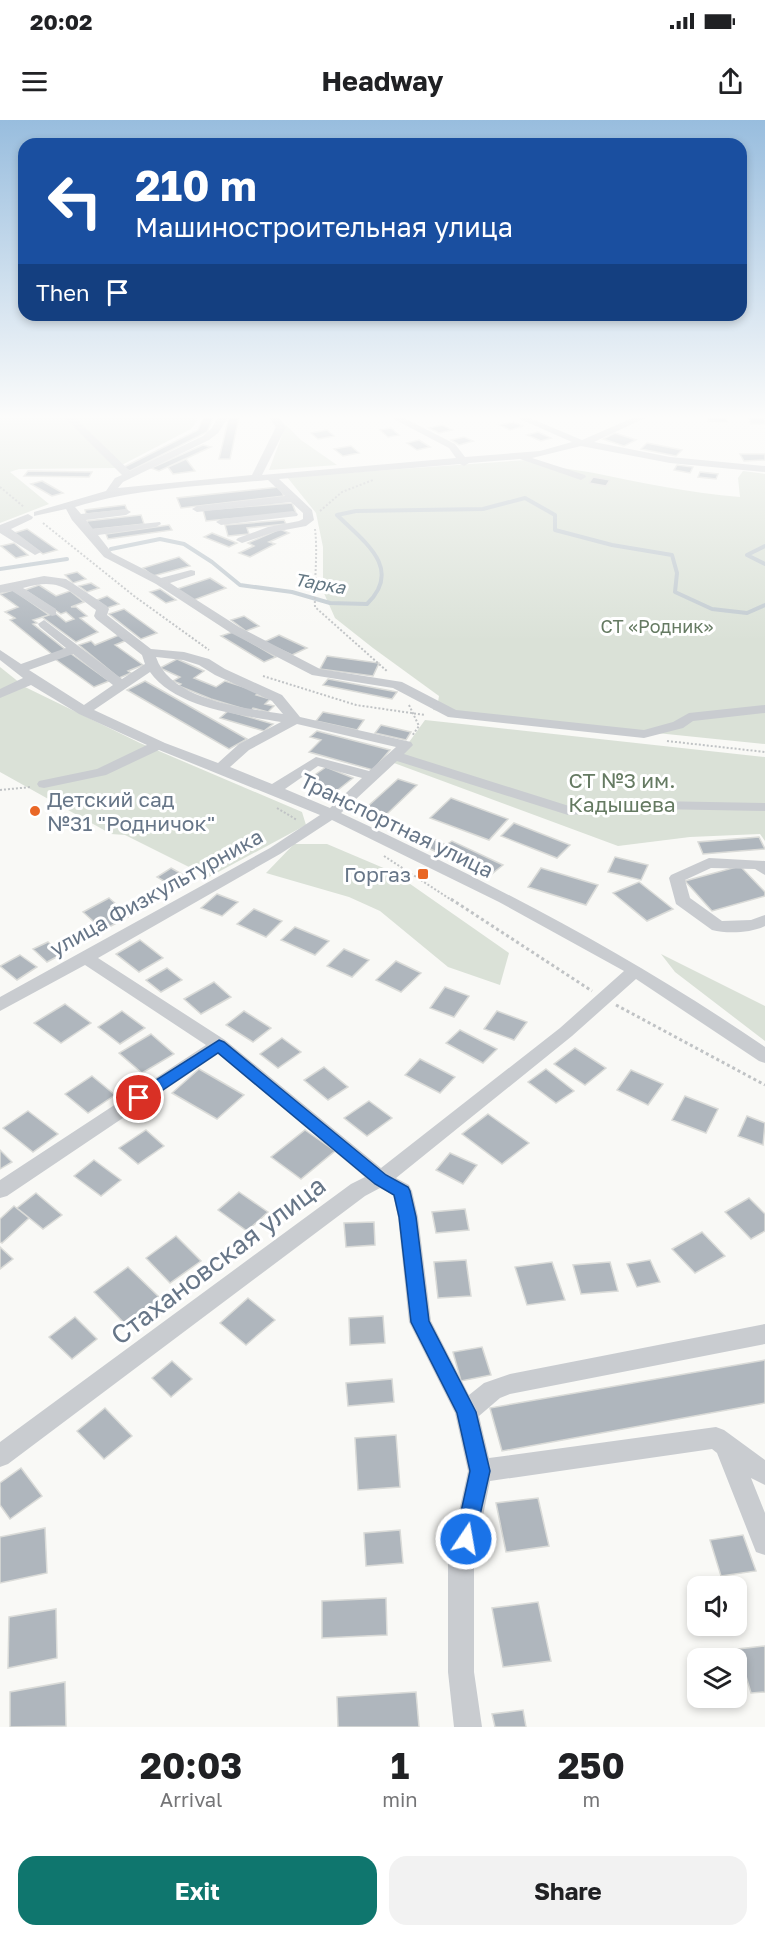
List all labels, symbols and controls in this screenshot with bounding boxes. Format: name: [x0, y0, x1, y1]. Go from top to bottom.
text: 20:02: [30, 8, 92, 35]
icon: menu: [18, 65, 51, 98]
text: Headway: [322, 65, 443, 97]
icon: share: [714, 65, 747, 98]
text: 210 m: [135, 160, 257, 210]
icon: left: [36, 162, 114, 240]
text: Машиностроительная улица: [135, 211, 513, 243]
icon: arrive: [101, 276, 134, 309]
text: Then: [36, 279, 89, 306]
water label: Тарка: [293, 568, 348, 598]
park label: СТ «Родник»: [601, 615, 713, 637]
street label: Транспортная улица: [296, 767, 498, 883]
park label: СТ №3 им. Кадышева: [568, 767, 676, 817]
place label: Детский сад №31 "Родничок": [47, 786, 215, 836]
marker: Детский сад №31 "Родничок": [28, 804, 42, 818]
street label: улица Физкультурника: [45, 823, 267, 961]
place label: Горгаз: [344, 861, 411, 887]
marker: Горгаз: [416, 867, 430, 881]
pin: [113, 1072, 164, 1123]
icon: arrive: [122, 1081, 155, 1114]
street label: Стахановская улица: [105, 1169, 331, 1351]
position arrow: [434, 1507, 498, 1571]
map controls: [687, 1576, 747, 1708]
button: sound: [687, 1576, 747, 1636]
button: layers: [687, 1648, 747, 1708]
text: 20:03: [140, 1744, 242, 1787]
text: 1: [391, 1744, 409, 1787]
text: 250: [558, 1744, 625, 1787]
text: Arrival: [160, 1787, 222, 1811]
text: min: [382, 1787, 418, 1811]
text: m: [582, 1787, 600, 1811]
button: Exit: [18, 1856, 377, 1925]
button: Share: [389, 1856, 747, 1925]

